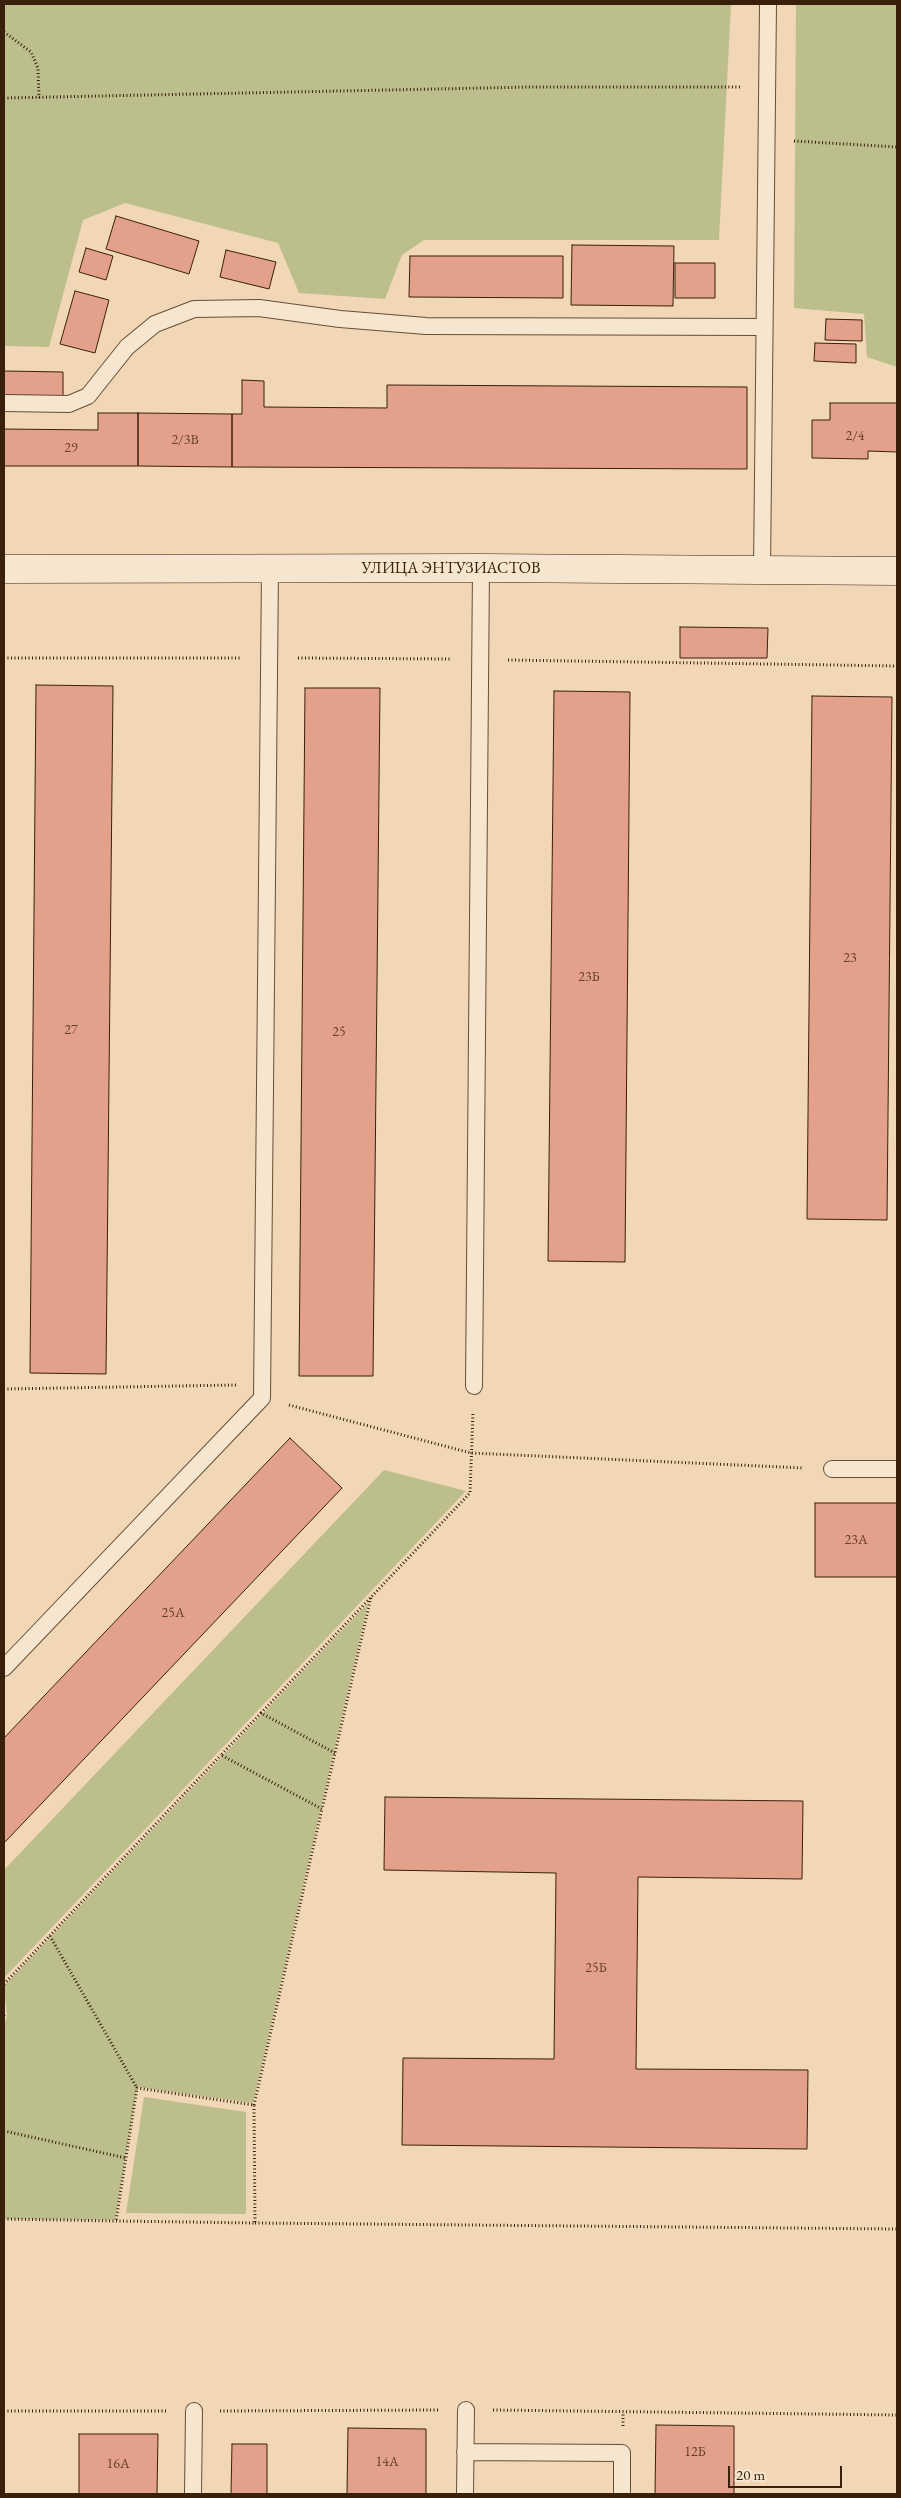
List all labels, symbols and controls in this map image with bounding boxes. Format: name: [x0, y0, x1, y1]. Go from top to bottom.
house number: 2/4: [845, 428, 865, 444]
house number: 2/3В: [171, 432, 199, 448]
house number: 29: [64, 440, 78, 456]
street label: УЛИЦА ЭНТУЗИАСТОВ: [362, 559, 540, 579]
house number: 23: [843, 950, 857, 966]
house number: 23Б: [578, 969, 600, 985]
house number: 27: [64, 1022, 78, 1038]
house number: 25: [332, 1024, 346, 1040]
house number: 23А: [844, 1532, 868, 1548]
house number: 25А: [161, 1605, 185, 1621]
house number: 25Б: [585, 1960, 607, 1976]
house number: 12Б: [684, 2444, 706, 2460]
house number: 14А: [375, 2454, 399, 2470]
house number: 16А: [106, 2456, 130, 2472]
scale bar: [731, 2456, 845, 2488]
text: 20 m: [736, 2465, 765, 2484]

